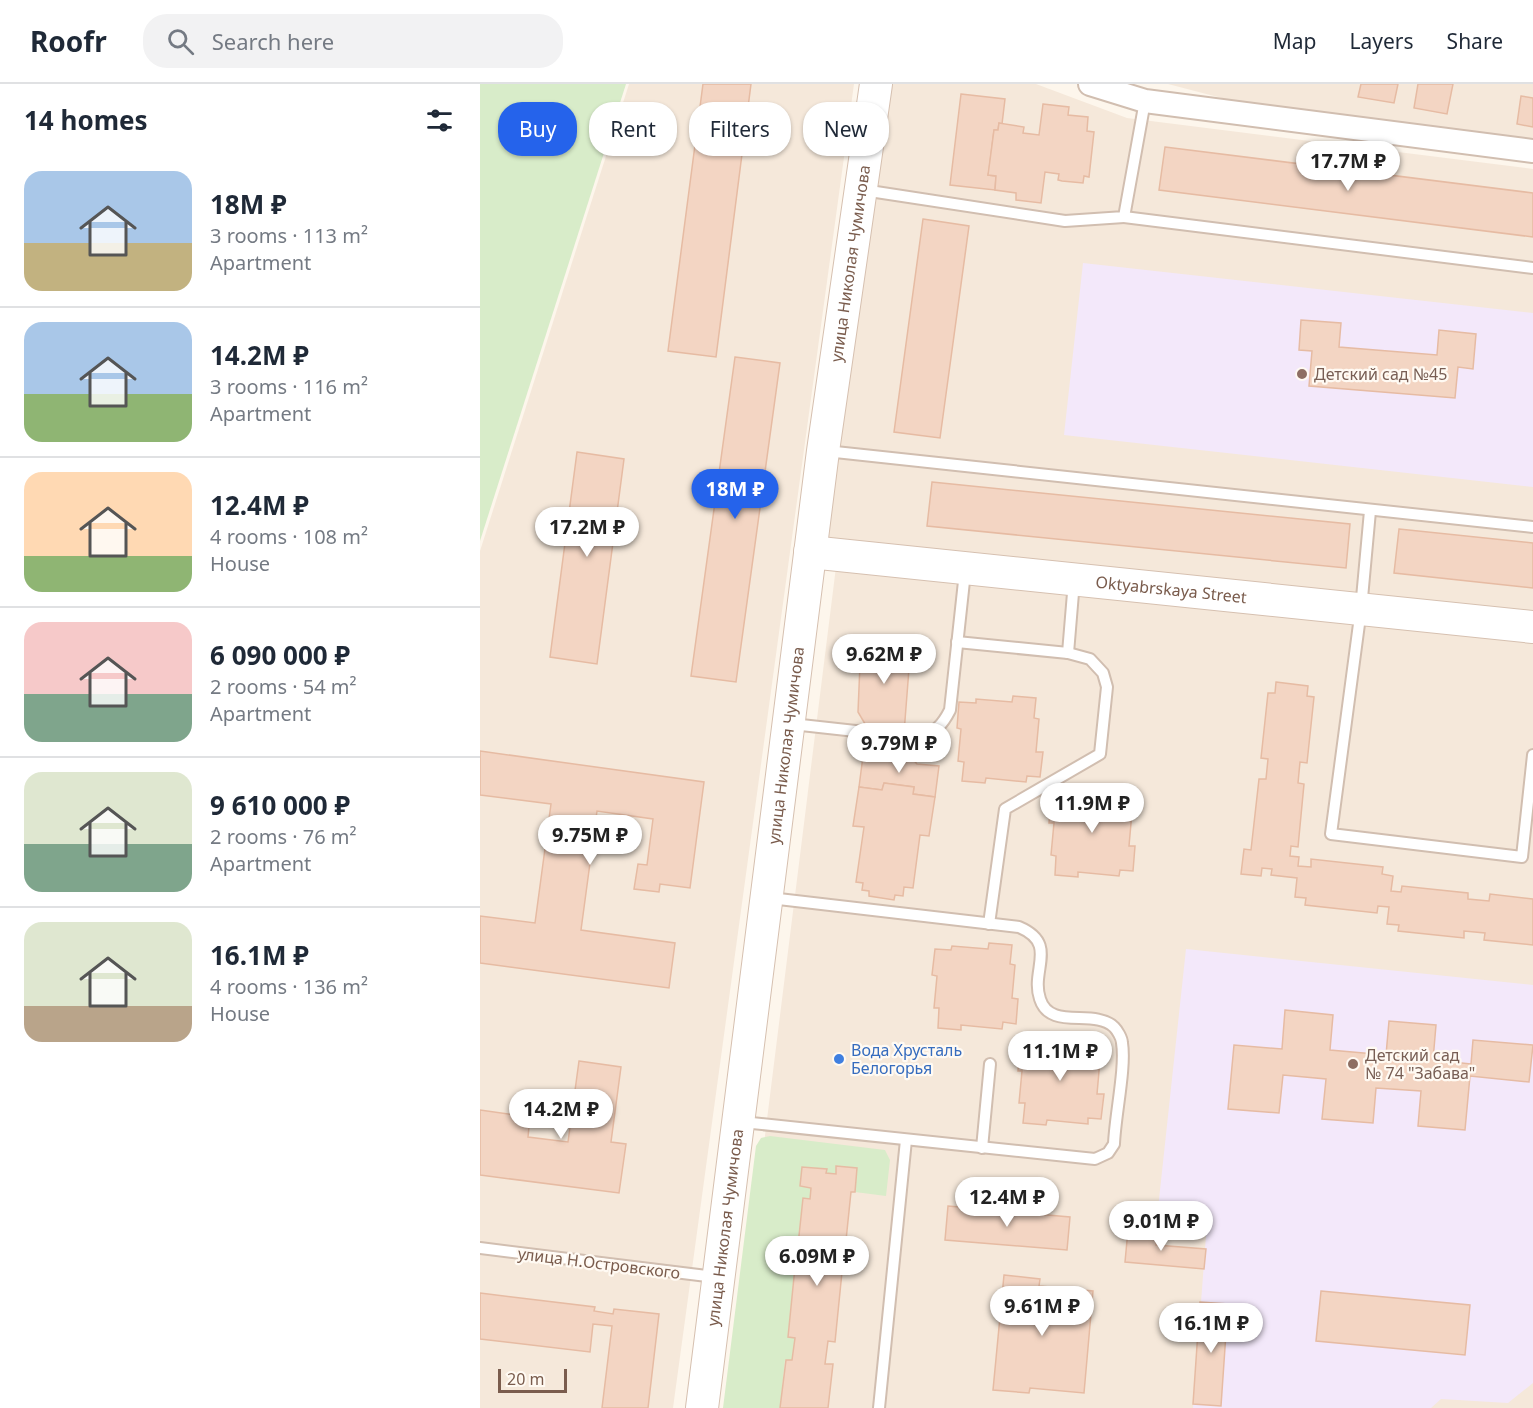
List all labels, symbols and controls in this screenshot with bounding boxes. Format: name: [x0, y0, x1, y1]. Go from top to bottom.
search box: [143, 14, 563, 68]
text: Roofr: [30, 22, 107, 60]
icon: search: [164, 25, 197, 58]
text: Search here: [212, 26, 334, 56]
text: Map: [1273, 27, 1317, 55]
text: Layers: [1350, 27, 1414, 55]
text: Share: [1447, 27, 1503, 55]
text: 14 homes: [24, 102, 148, 138]
chip: Buy: [498, 102, 577, 156]
chip: Rent: [589, 102, 677, 156]
chip: Filters: [689, 102, 791, 156]
chip: New: [803, 102, 889, 156]
icon: filters: [423, 104, 456, 137]
pin: 17.7M ₽: [1293, 141, 1403, 192]
text: 17.7M ₽: [1310, 147, 1386, 174]
street label: улица Николая Чумичова: [825, 164, 875, 364]
text: 18M ₽: [210, 186, 287, 222]
icon: home: [72, 195, 144, 267]
text: 3 rooms · 113 m²: [210, 222, 368, 249]
text: Apartment: [210, 249, 311, 276]
text: 14.2M ₽: [210, 337, 309, 373]
icon: home: [72, 346, 144, 418]
place label: Детский сад №45: [1314, 363, 1447, 385]
marker: Детский сад №45: [1295, 367, 1309, 381]
text: 3 rooms · 116 m²: [210, 373, 368, 400]
text: Apartment: [210, 400, 311, 427]
pin: 18M ₽: [693, 469, 777, 520]
text: 18M ₽: [706, 475, 764, 502]
text: 12.4M ₽: [210, 487, 309, 523]
icon: home: [72, 496, 144, 568]
pin: 17.2M ₽: [532, 507, 642, 558]
text: 17.2M ₽: [549, 513, 625, 540]
text: 4 rooms · 108 m²: [210, 523, 368, 550]
text: House: [210, 550, 270, 577]
street label: Oktyabrskaya Street: [1094, 571, 1248, 608]
pin: 9.62M ₽: [829, 634, 939, 685]
text: 6 090 000 ₽: [210, 637, 350, 673]
text: 9.62M ₽: [846, 640, 922, 667]
street label: улица Николая Чумичова: [762, 645, 809, 845]
icon: home: [72, 646, 144, 718]
text: 2 rooms · 54 m²: [210, 673, 357, 700]
text: Apartment: [210, 700, 311, 727]
pin: 9.79M ₽: [844, 723, 954, 774]
text: 9.79M ₽: [861, 729, 937, 756]
pin: 11.9M ₽: [1037, 783, 1147, 834]
text: 9 610 000 ₽: [210, 787, 350, 823]
text: 11.9M ₽: [1054, 789, 1130, 816]
icon: home: [72, 796, 144, 868]
pin: 9.75M ₽: [535, 815, 645, 866]
text: 9.75M ₽: [552, 821, 628, 848]
text: 2 rooms · 76 m²: [210, 823, 357, 850]
text: Apartment: [210, 850, 311, 877]
text: 16.1M ₽: [210, 937, 309, 973]
icon: home: [72, 946, 144, 1018]
text: 4 rooms · 136 m²: [210, 973, 368, 1000]
text: House: [210, 1000, 270, 1027]
pin: 11.1M ₽: [1005, 1031, 1115, 1082]
text: 11.1M ₽: [1022, 1037, 1098, 1064]
place label: Вода Хрусталь Белогорья: [851, 1039, 962, 1079]
place label: Детский сад № 74 "Забава": [1365, 1044, 1475, 1084]
marker: Вода Хрусталь Белогорья: [832, 1052, 846, 1066]
marker: Детский сад № 74 "Забава": [1346, 1057, 1360, 1071]
pin: 14.2M ₽: [506, 1089, 616, 1140]
text: 14.2M ₽: [523, 1095, 599, 1122]
street label: улица Николая Чумичова: [701, 1127, 748, 1327]
pin: 12.4M ₽: [952, 1177, 1062, 1228]
text: 12.4M ₽: [969, 1183, 1045, 1210]
pin: 9.01M ₽: [1106, 1201, 1216, 1252]
text: 9.01M ₽: [1123, 1207, 1199, 1234]
pin: 6.09M ₽: [762, 1236, 872, 1287]
street label: улица Н.Островского: [517, 1242, 681, 1284]
text: 6.09M ₽: [779, 1242, 855, 1269]
pin: 9.61M ₽: [987, 1286, 1097, 1337]
text: 9.61M ₽: [1004, 1292, 1080, 1319]
pin: 16.1M ₽: [1156, 1303, 1266, 1354]
text: 16.1M ₽: [1173, 1309, 1249, 1336]
scale bar: [498, 1366, 567, 1394]
text: 20 m: [507, 1368, 544, 1390]

